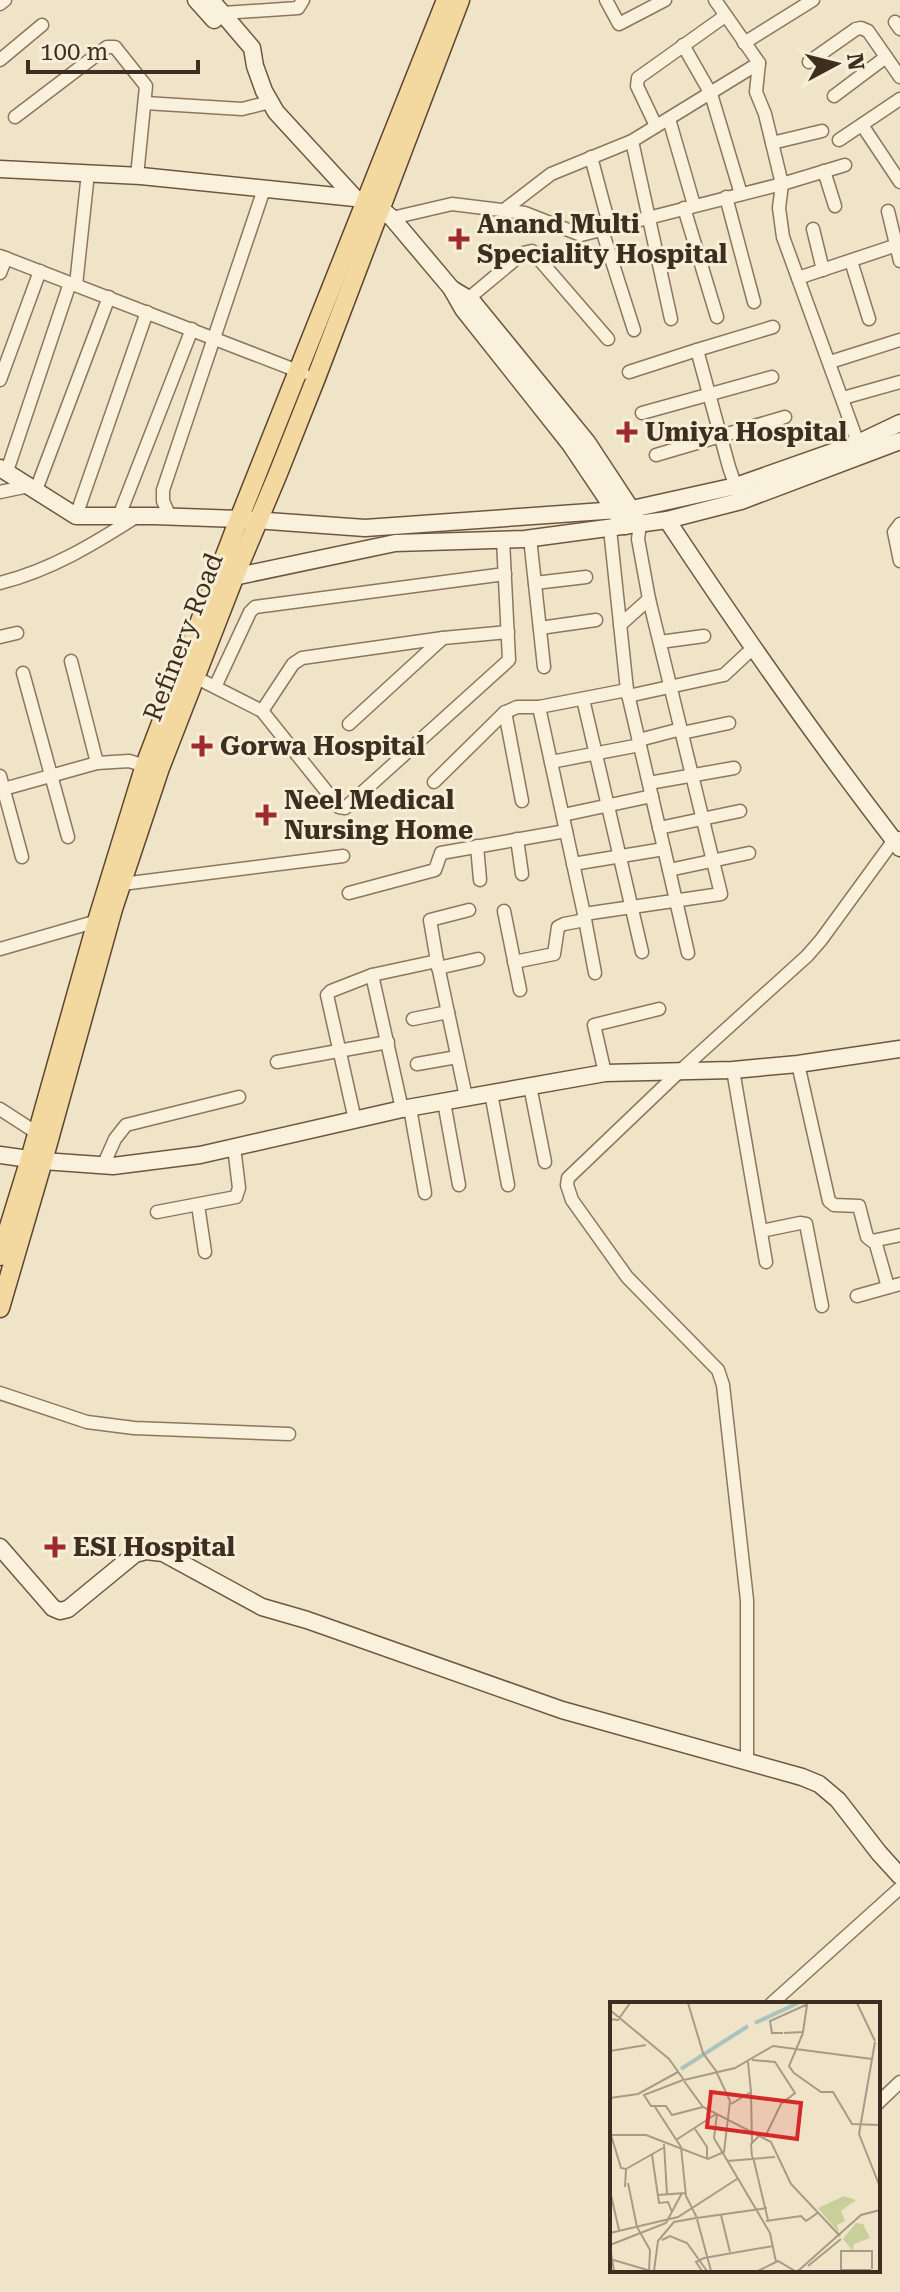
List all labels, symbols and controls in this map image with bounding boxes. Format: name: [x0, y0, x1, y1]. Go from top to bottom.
scale bar: [28, 24, 198, 74]
north arrow: [796, 24, 876, 104]
text: 100 m: [40, 38, 108, 66]
text: N: [842, 52, 869, 72]
place label: Anand Multi Speciality Hospital: [477, 209, 728, 269]
marker: Anand Multi Speciality Hospital: [448, 228, 470, 250]
place label: Umiya Hospital: [645, 417, 848, 447]
marker: Umiya Hospital: [616, 421, 638, 443]
street label: Refinery Road: [137, 548, 229, 725]
place label: Gorwa Hospital: [220, 731, 425, 761]
marker: Gorwa Hospital: [191, 735, 213, 757]
place label: Neel Medical Nursing Home: [284, 785, 473, 845]
marker: Neel Medical Nursing Home: [255, 804, 277, 826]
place label: ESI Hospital: [73, 1532, 235, 1562]
marker: ESI Hospital: [44, 1536, 66, 1558]
inset map: [610, 2002, 880, 2272]

